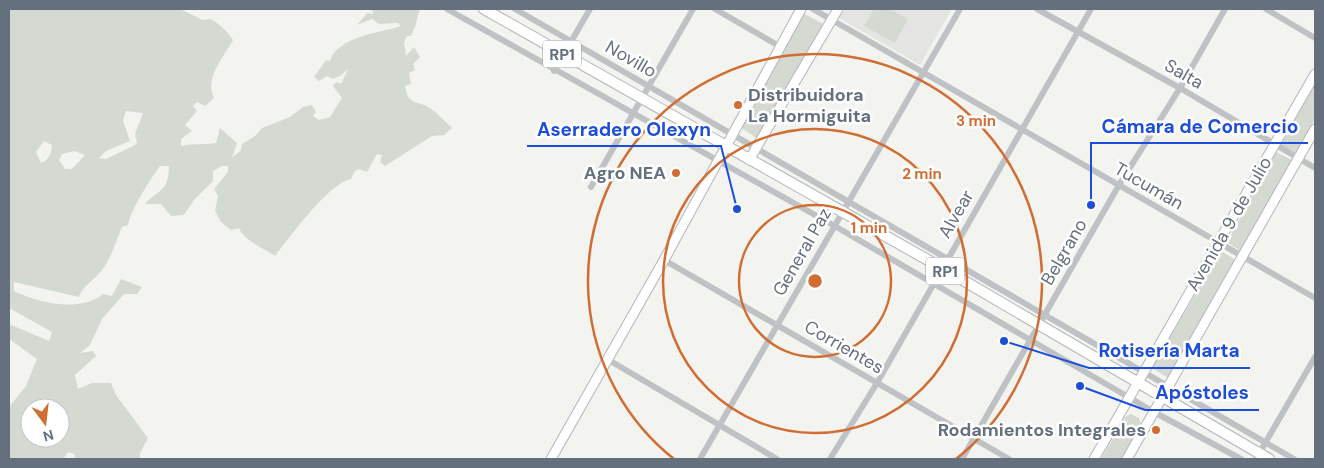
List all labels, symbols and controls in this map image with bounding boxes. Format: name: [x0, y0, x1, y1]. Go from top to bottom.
street label: Novillo: [601, 35, 661, 83]
road number: RP1: [543, 41, 581, 68]
street label: Salta: [1160, 53, 1208, 95]
place label: Distribuidora La Hormiguita: [748, 83, 871, 128]
marker: Distribuidora La Hormiguita: [732, 99, 744, 111]
callout: Cámara de Comercio: [1091, 109, 1308, 143]
text: 3 min: [956, 111, 996, 131]
callout: Aserradero Olexyn: [527, 112, 721, 146]
text: Cámara de Comercio: [1102, 114, 1298, 139]
text: Aserradero Olexyn: [537, 117, 711, 142]
street label: Avenida 9 de Julio: [1181, 152, 1277, 296]
street label: Tucumán: [1110, 157, 1188, 215]
place label: Agro NEA: [584, 161, 666, 185]
text: 2 min: [902, 164, 942, 184]
marker: Agro NEA: [670, 167, 682, 179]
street label: Alvear: [933, 185, 979, 242]
street label: General Paz: [767, 204, 837, 300]
street label: Belgrano: [1035, 215, 1093, 289]
text: 1 min: [851, 218, 887, 238]
road number: RP1: [926, 258, 964, 284]
centre of rings: [806, 272, 824, 290]
street label: Corrientes: [800, 315, 888, 379]
callout: Rotisería Marta: [1089, 334, 1250, 368]
text: Rotisería Marta: [1098, 338, 1240, 363]
callout: Apóstoles: [1145, 376, 1259, 410]
text: Apóstoles: [1155, 380, 1249, 405]
north arrow: [20, 398, 70, 448]
place label: Rodamientos Integrales: [938, 418, 1146, 442]
marker: Rodamientos Integrales: [1150, 424, 1162, 436]
text: N: [41, 426, 56, 446]

